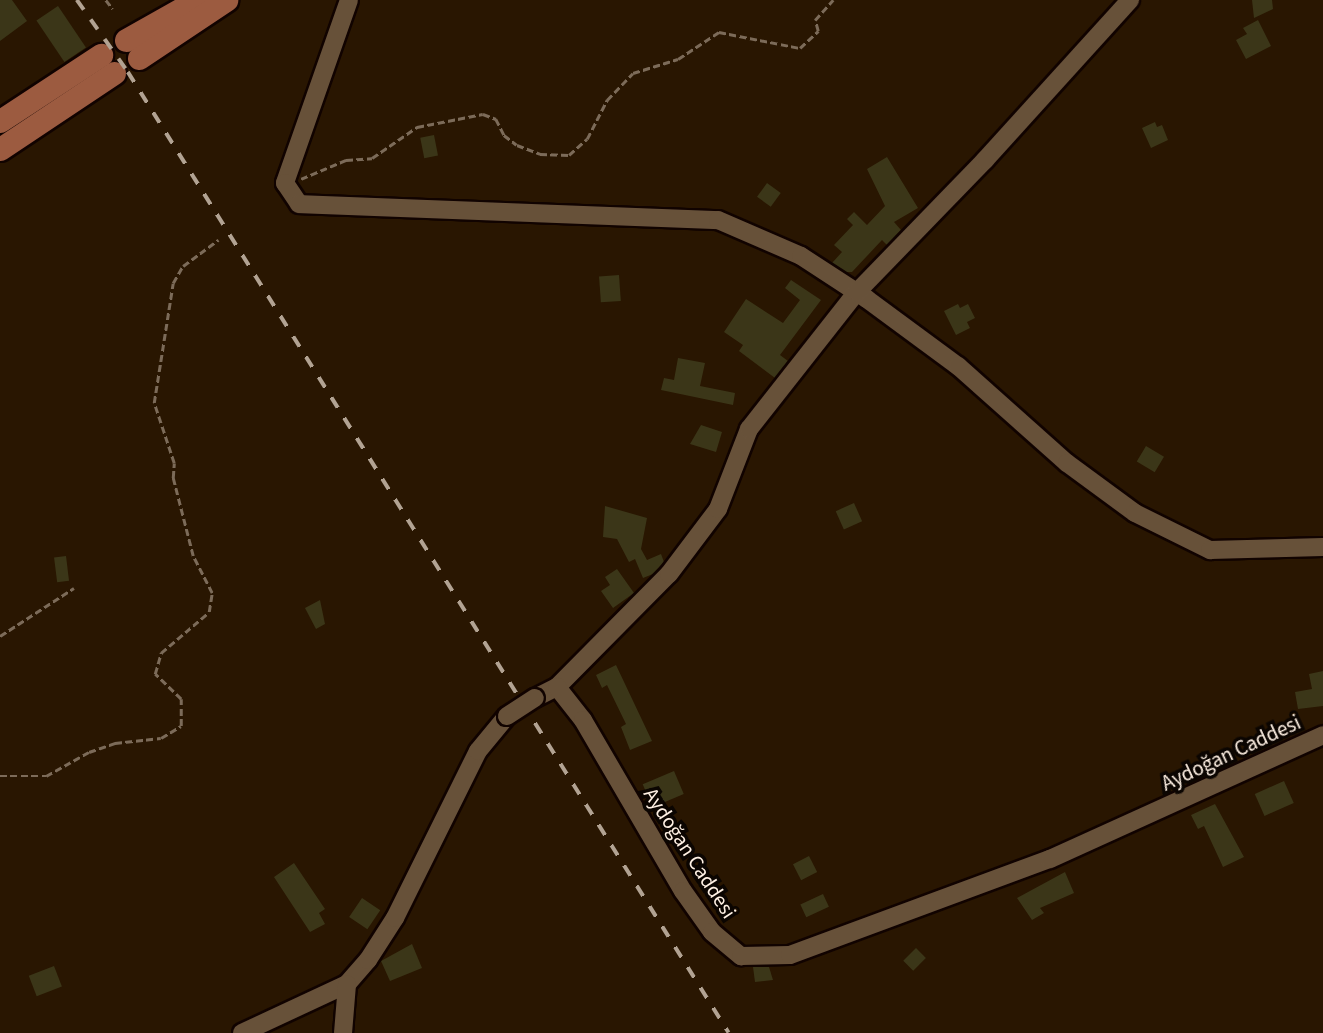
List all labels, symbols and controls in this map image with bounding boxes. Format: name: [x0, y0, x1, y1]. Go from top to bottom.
street label: Aydoğan Caddesi: [1157, 710, 1305, 796]
street label: Aydoğan Caddesi: [638, 783, 742, 923]

